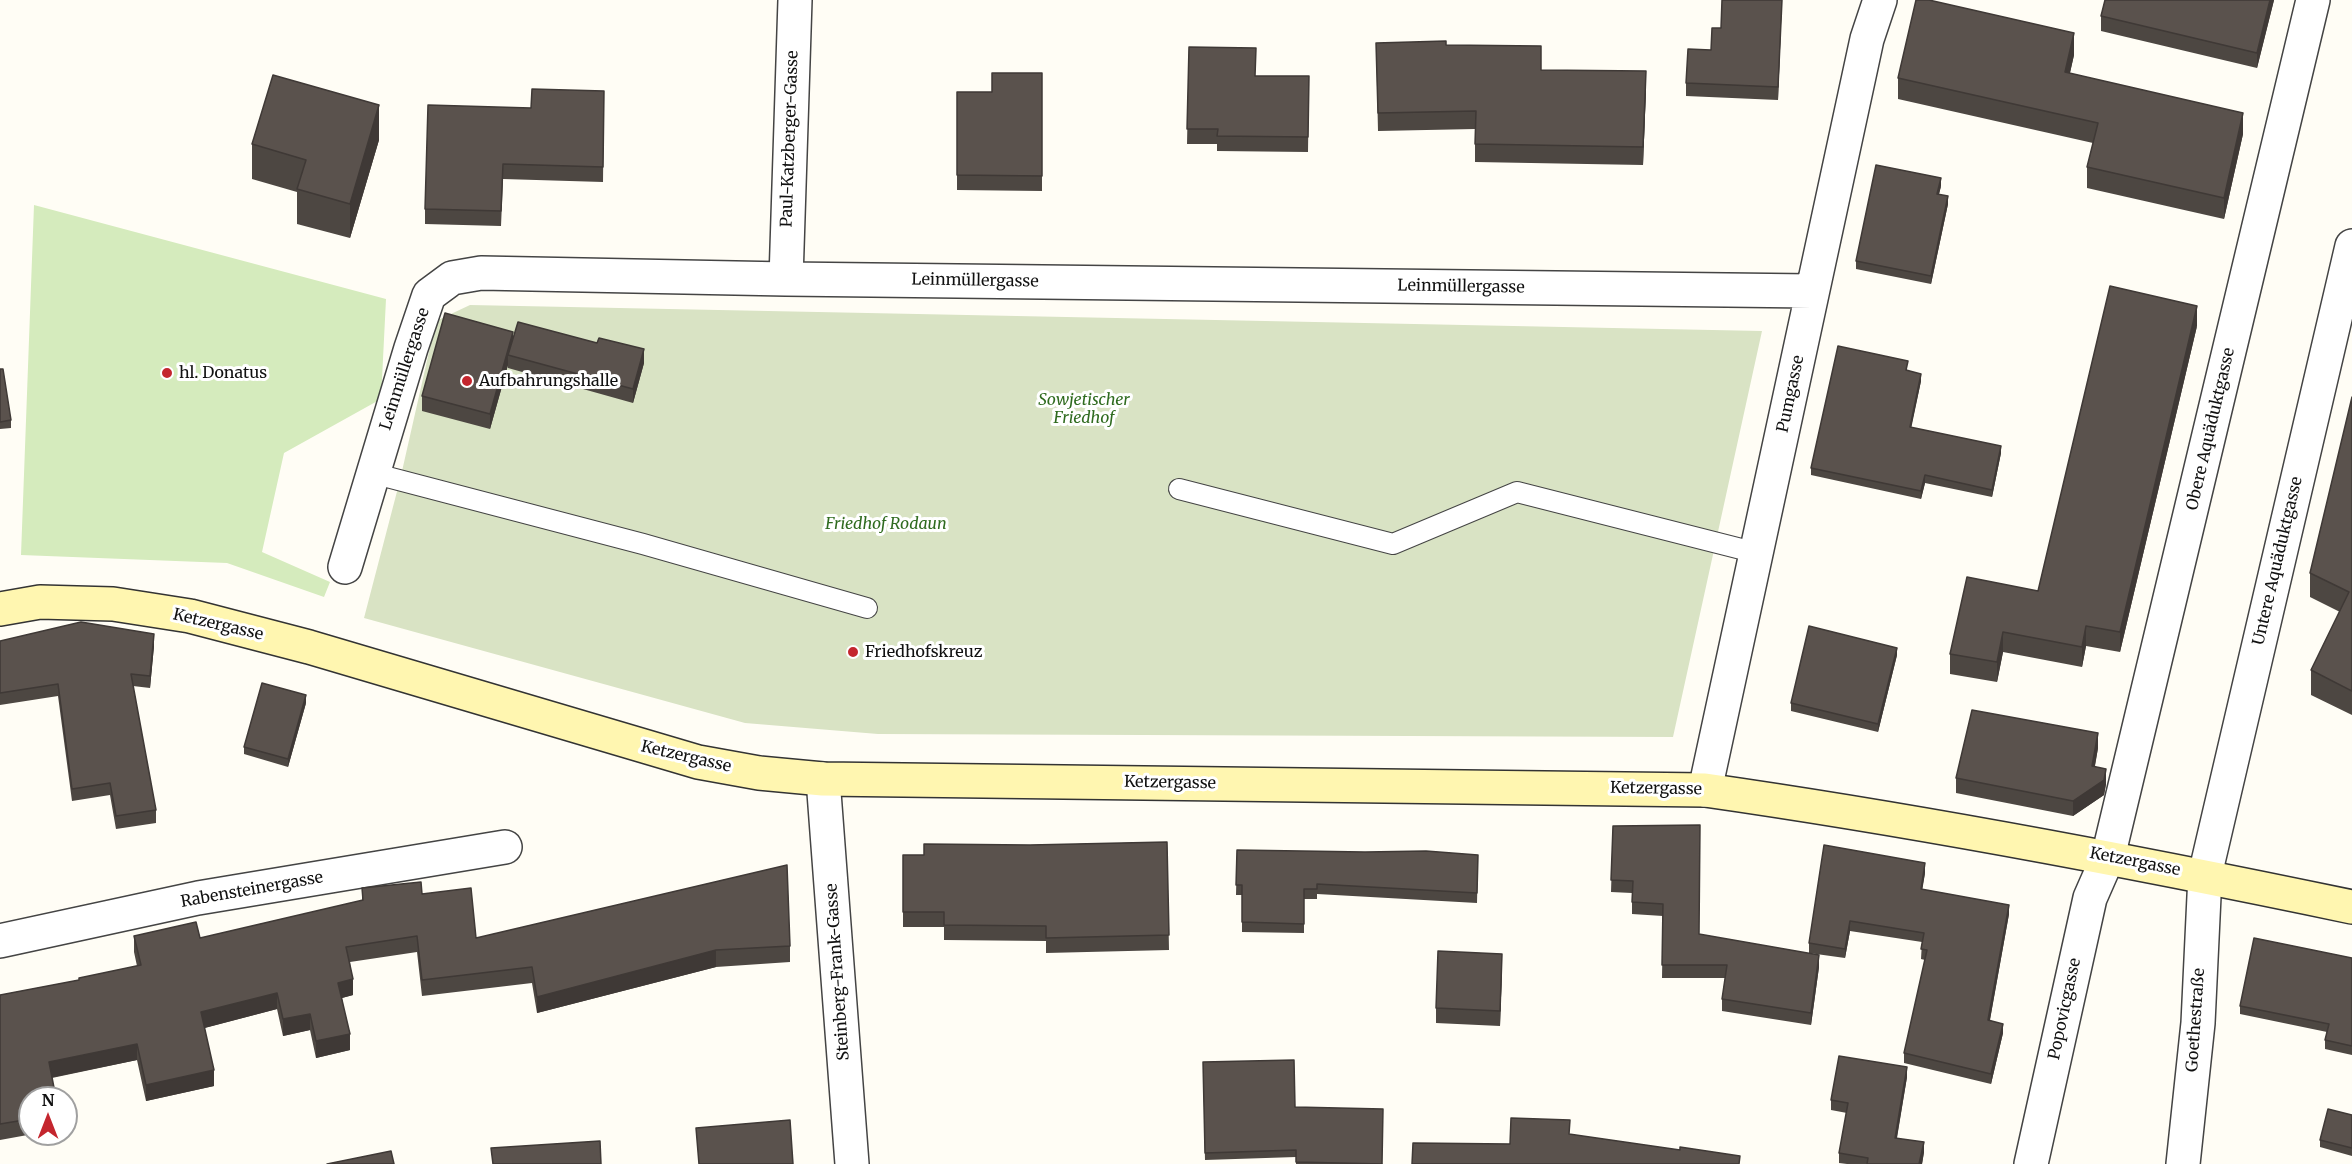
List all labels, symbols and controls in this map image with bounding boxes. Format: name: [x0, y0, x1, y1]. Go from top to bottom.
street label: Paul-Katzberger-Gasse: [777, 50, 803, 228]
street label: Leinmüllergasse: [911, 270, 1039, 292]
street label: Leinmüllergasse: [1397, 276, 1525, 298]
street label: Leinmüllergasse: [376, 306, 434, 432]
street label: Obere Aquäduktgasse: [2183, 346, 2239, 512]
street label: Pumgasse: [1773, 354, 1809, 434]
place label: hl. Donatus: [179, 363, 267, 383]
marker: hl. Donatus: [160, 366, 174, 380]
place label: Aufbahrungshalle: [479, 371, 618, 391]
marker: Aufbahrungshalle: [460, 374, 474, 388]
park label: Sowjetischer Friedhof: [1038, 390, 1130, 428]
street label: Untere Aquäduktgasse: [2249, 475, 2307, 647]
park label: Friedhof Rodaun: [825, 514, 947, 534]
street label: Ketzergasse: [171, 605, 265, 645]
place label: Friedhofskreuz: [865, 642, 982, 662]
marker: Friedhofskreuz: [846, 645, 860, 659]
street label: Ketzergasse: [639, 737, 733, 777]
street label: Ketzergasse: [1124, 773, 1216, 793]
street label: Ketzergasse: [1610, 779, 1702, 799]
street label: Ketzergasse: [2088, 844, 2182, 880]
street label: Rabensteinergasse: [179, 868, 325, 912]
street label: Steinberg-Frank-Gasse: [822, 883, 854, 1061]
street label: Popovicgasse: [2045, 956, 2085, 1062]
street label: Goethestraße: [2183, 967, 2209, 1073]
north arrow: [18, 1086, 78, 1146]
text: N: [42, 1090, 54, 1110]

